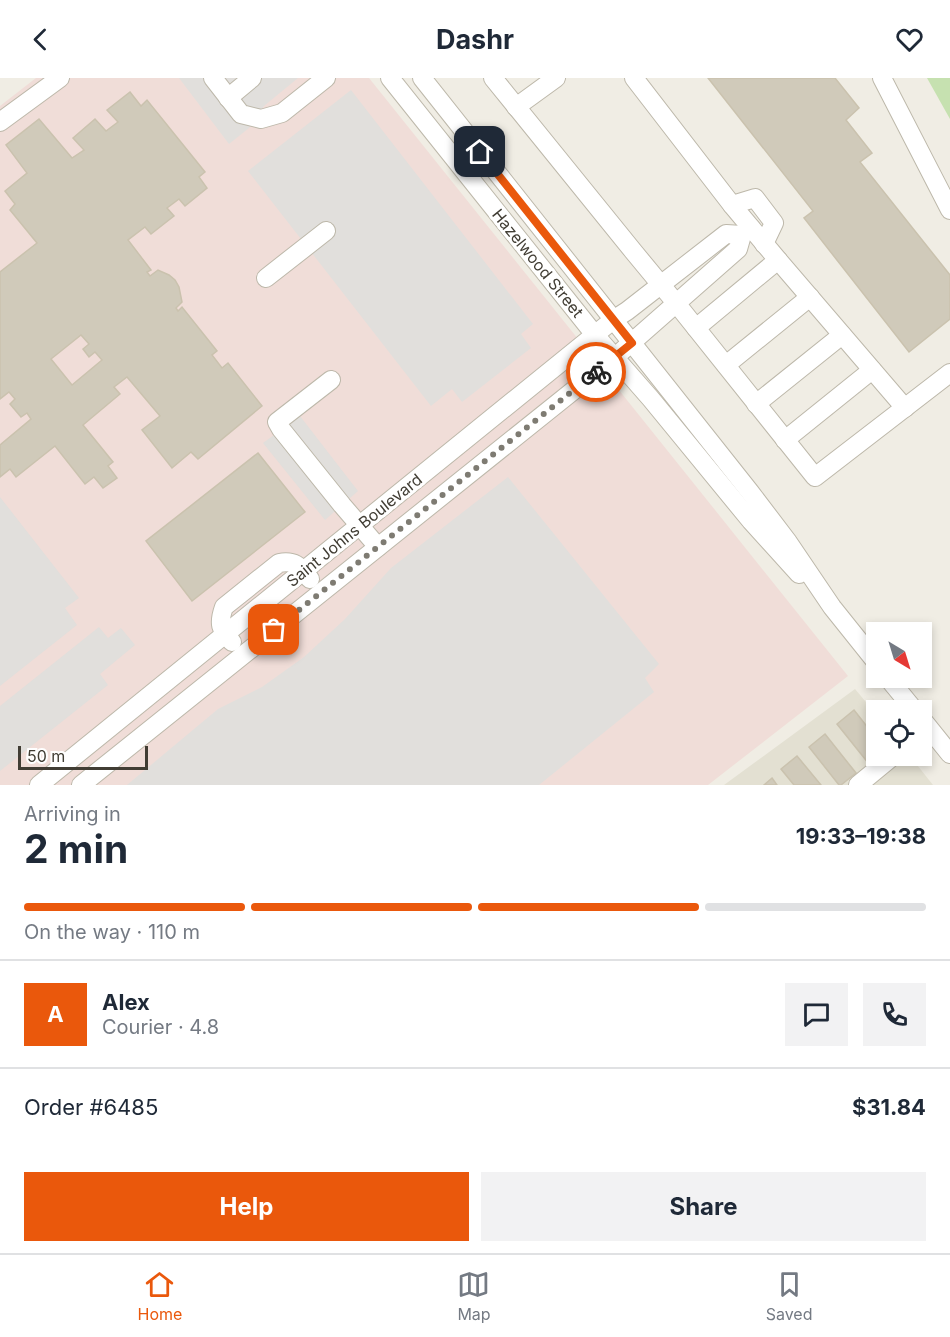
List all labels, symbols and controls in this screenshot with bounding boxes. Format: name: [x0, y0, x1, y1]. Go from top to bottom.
icon: back: [24, 23, 57, 56]
text: Dashr: [436, 23, 514, 56]
icon: heart: [893, 23, 926, 56]
pin: [454, 126, 505, 177]
icon: home: [463, 135, 496, 168]
street label: Hazelwood Street: [488, 205, 588, 321]
courier: [566, 342, 626, 402]
icon: bike: [580, 356, 613, 389]
street label: Saint Johns Boulevard: [282, 469, 426, 591]
pin: [248, 604, 299, 655]
icon: bag: [257, 613, 290, 646]
north arrow: [866, 622, 932, 688]
map controls: [866, 622, 932, 766]
button: locate: [866, 700, 932, 766]
scale bar: [18, 743, 148, 770]
text: 50 m: [27, 746, 65, 766]
text: Arriving in: [24, 802, 121, 826]
text: 19:33–19:38: [796, 823, 926, 849]
text: 2 min: [24, 825, 128, 872]
text: On the way · 110 m: [24, 920, 200, 944]
button: chat: [785, 983, 848, 1046]
button: phone: [863, 983, 926, 1046]
text: Alex: [102, 989, 150, 1015]
text: A: [47, 1001, 64, 1027]
text: Courier · 4.8: [102, 1015, 219, 1039]
text: Order #6485: [24, 1094, 158, 1120]
text: $31.84: [852, 1094, 926, 1120]
button: Help: [24, 1172, 469, 1241]
button: Share: [481, 1172, 926, 1241]
tab: Home: [138, 1268, 182, 1324]
tab: Map: [457, 1268, 491, 1324]
tab: Saved: [766, 1268, 812, 1324]

